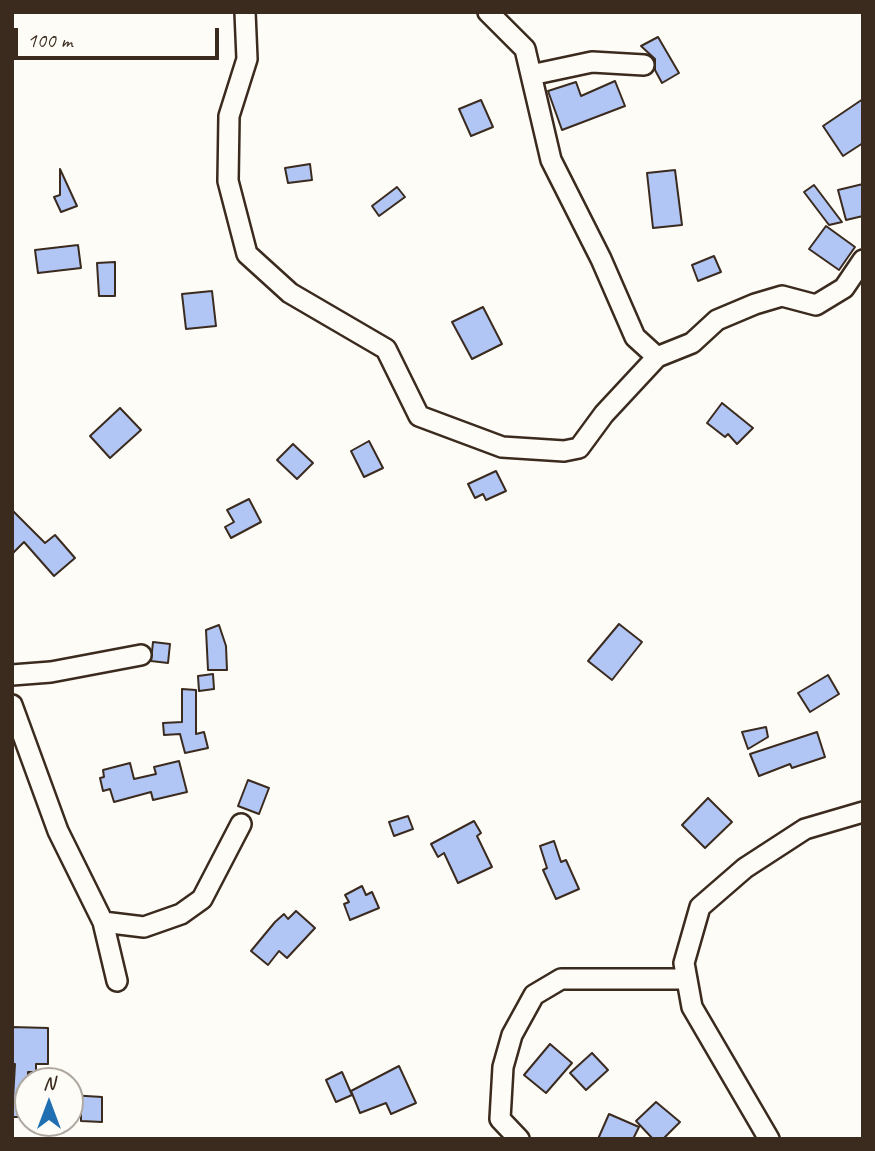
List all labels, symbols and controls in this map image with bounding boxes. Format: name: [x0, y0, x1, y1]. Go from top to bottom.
scale bar: [18, 14, 222, 58]
text: 100 m: [27, 27, 72, 53]
north arrow: [14, 1067, 84, 1137]
text: N: [43, 1071, 55, 1095]

